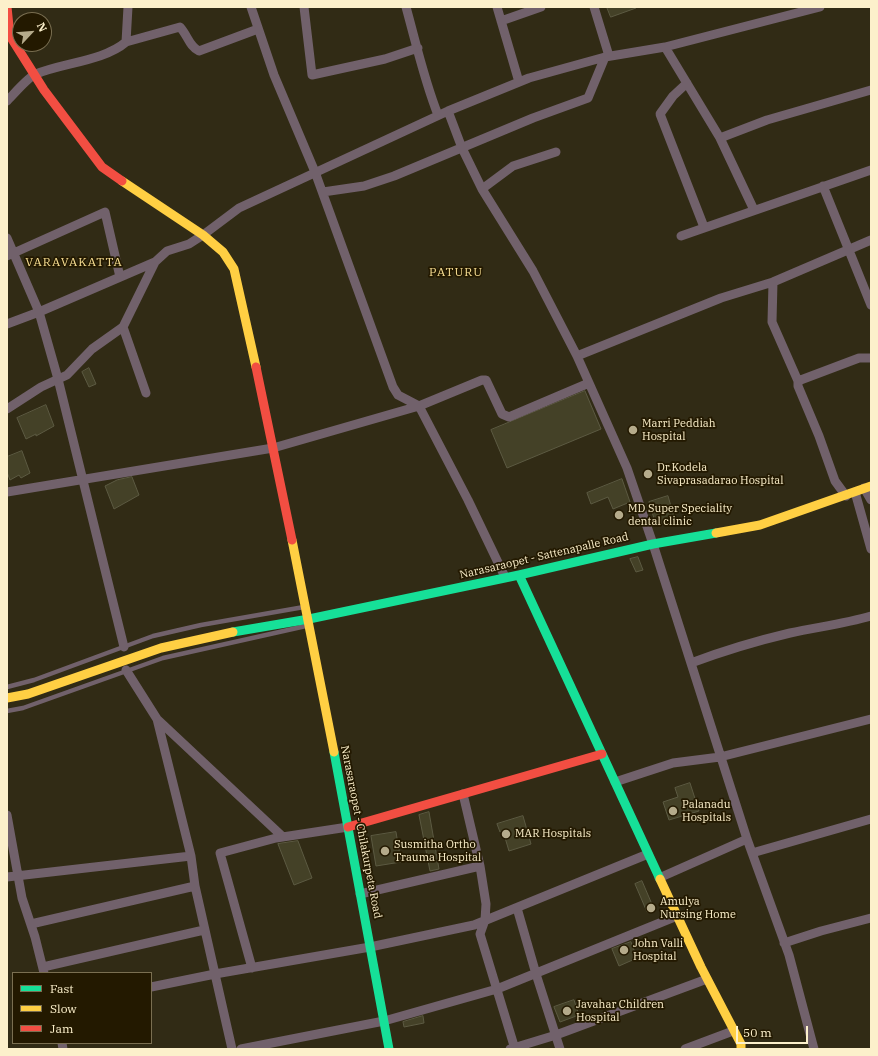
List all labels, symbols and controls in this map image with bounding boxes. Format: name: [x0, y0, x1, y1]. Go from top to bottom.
north arrow: [12, 12, 52, 52]
text: N: [34, 20, 50, 34]
district label: VARAVAKATTA: [25, 256, 123, 270]
district label: PATURU: [429, 266, 483, 280]
place label: Marri Peddiah Hospital: [642, 417, 716, 443]
marker: Marri Peddiah Hospital: [627, 424, 639, 436]
place label: Dr.Kodela Sivaprasadarao Hospital: [657, 461, 784, 487]
marker: Dr.Kodela Sivaprasadarao Hospital: [642, 468, 654, 480]
place label: MD Super Speciality dental clinic: [628, 502, 732, 528]
marker: MD Super Speciality dental clinic: [613, 509, 625, 521]
street label: Narasaraopet - Sattenapalle Road: [458, 530, 630, 582]
street label: Narasaraopet - Chilakurpeta Road: [338, 744, 384, 920]
place label: Palanadu Hospitals: [682, 798, 731, 824]
marker: Palanadu Hospitals: [667, 805, 679, 817]
place label: MAR Hospitals: [515, 827, 591, 841]
marker: MAR Hospitals: [500, 828, 512, 840]
place label: Susmitha Ortho Trauma Hospital: [394, 838, 481, 864]
marker: Susmitha Ortho Trauma Hospital: [379, 845, 391, 857]
place label: Amulya Nursing Home: [660, 895, 736, 921]
marker: Amulya Nursing Home: [645, 902, 657, 914]
place label: John Valli Hospital: [633, 937, 683, 963]
marker: John Valli Hospital: [618, 944, 630, 956]
legend: [12, 972, 152, 1044]
text: Fast: [50, 981, 74, 996]
place label: Javahar Children Hospital: [576, 998, 664, 1024]
text: Slow: [50, 1001, 77, 1016]
marker: Javahar Children Hospital: [561, 1005, 573, 1017]
scale bar: [738, 1018, 810, 1044]
text: Jam: [50, 1021, 73, 1036]
text: 50 m: [743, 1025, 772, 1040]

